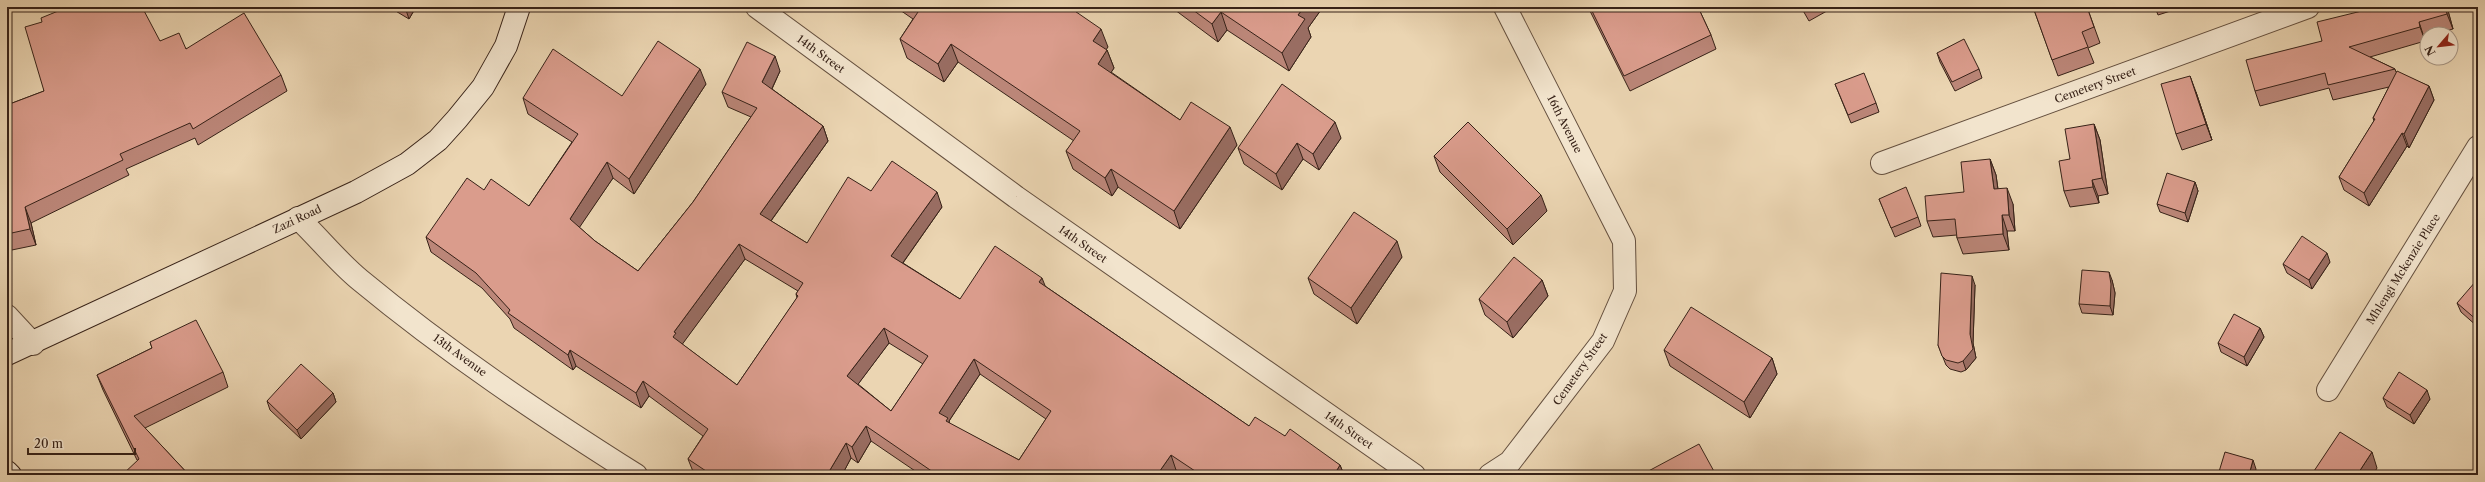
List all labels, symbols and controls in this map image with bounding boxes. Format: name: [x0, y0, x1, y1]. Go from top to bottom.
north arrow: [2419, 26, 2459, 66]
street label: 14th Street: [794, 32, 848, 76]
text: N: [2422, 43, 2439, 58]
street label: Cemetery Street: [2052, 64, 2138, 106]
street label: 16th Avenue: [1544, 93, 1586, 155]
street label: Zazi Road: [270, 201, 324, 236]
street label: Mhlengi Mckenzie Place: [2363, 211, 2443, 327]
street label: 14th Street: [1056, 222, 1110, 266]
street label: Cemetery Street: [1550, 330, 1610, 408]
street label: 13th Avenue: [430, 331, 490, 379]
street label: 14th Street: [1322, 408, 1376, 452]
scale bar: [28, 430, 135, 456]
text: 20 m: [34, 436, 63, 451]

